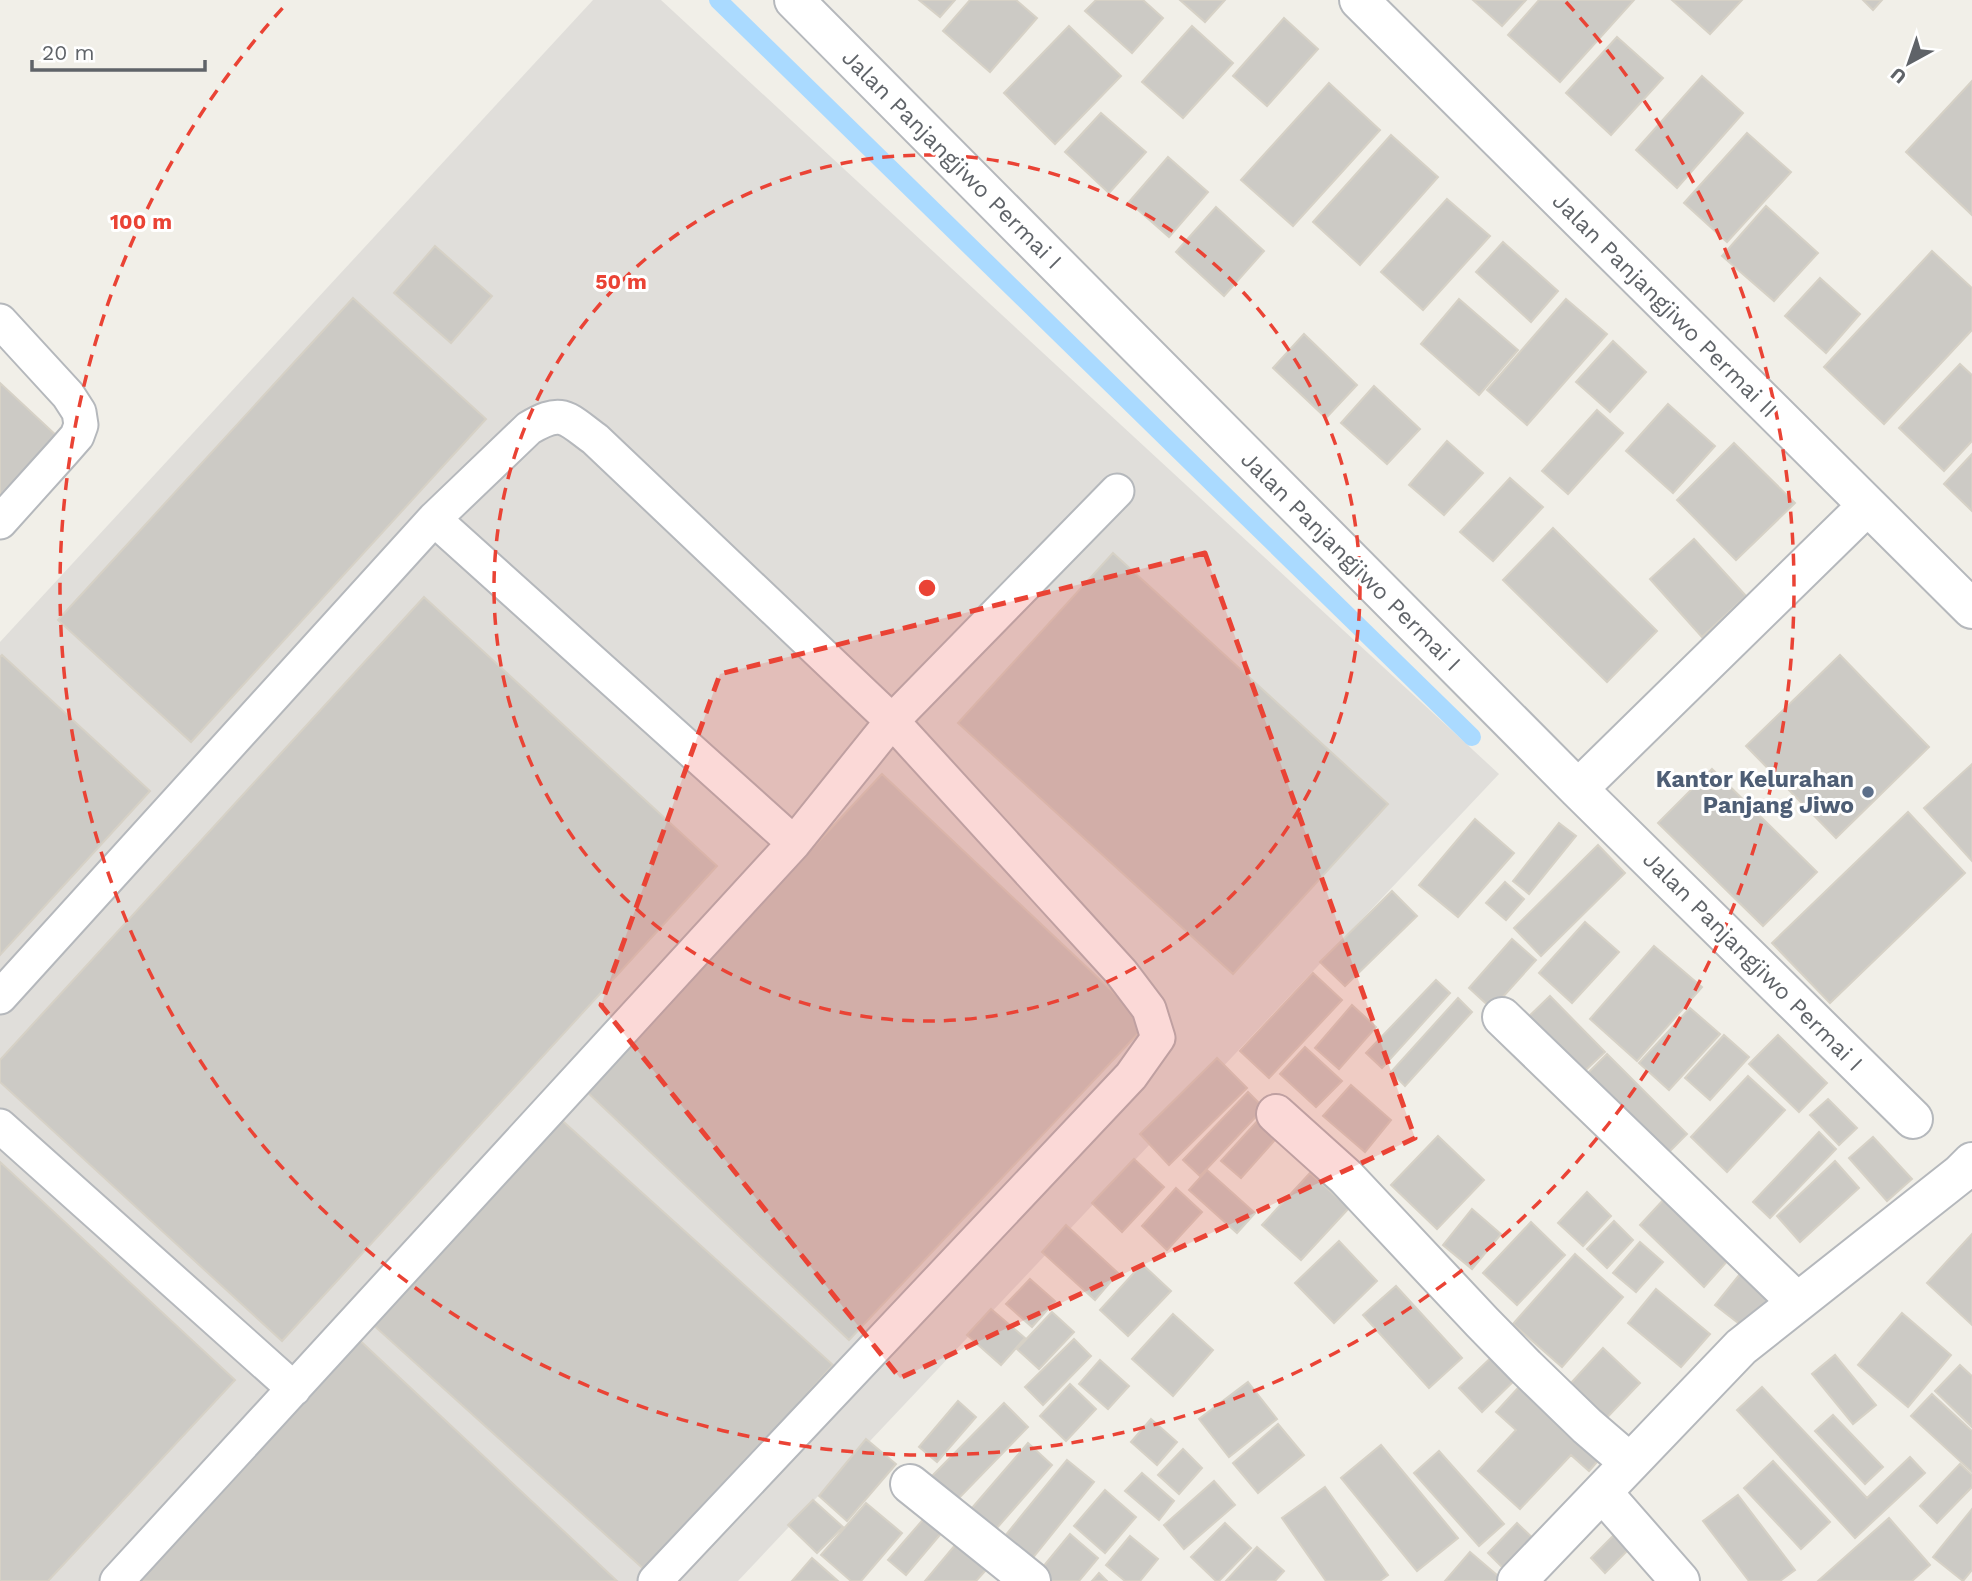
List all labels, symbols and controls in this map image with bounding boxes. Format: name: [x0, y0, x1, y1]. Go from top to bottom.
scale bar: [32, 28, 205, 72]
north arrow: [1874, 28, 1944, 98]
text: 20 m: [42, 40, 94, 65]
street label: Jalan Panjangjiwo Permai I: [836, 44, 1067, 275]
text: U: [1886, 62, 1911, 89]
street label: Jalan Panjangjiwo Permai II: [1547, 187, 1783, 423]
text: 100 m: [110, 209, 172, 234]
text: 50 m: [595, 269, 647, 294]
street label: Jalan Panjangjiwo Permai I: [1235, 446, 1466, 677]
centre of rings: [915, 576, 939, 600]
place label: Kantor Kelurahan Panjang Jiwo: [1656, 766, 1854, 819]
marker: Kantor Kelurahan Panjang Jiwo: [1860, 784, 1876, 800]
street label: Jalan Panjangjiwo Permai I: [1637, 846, 1868, 1077]

